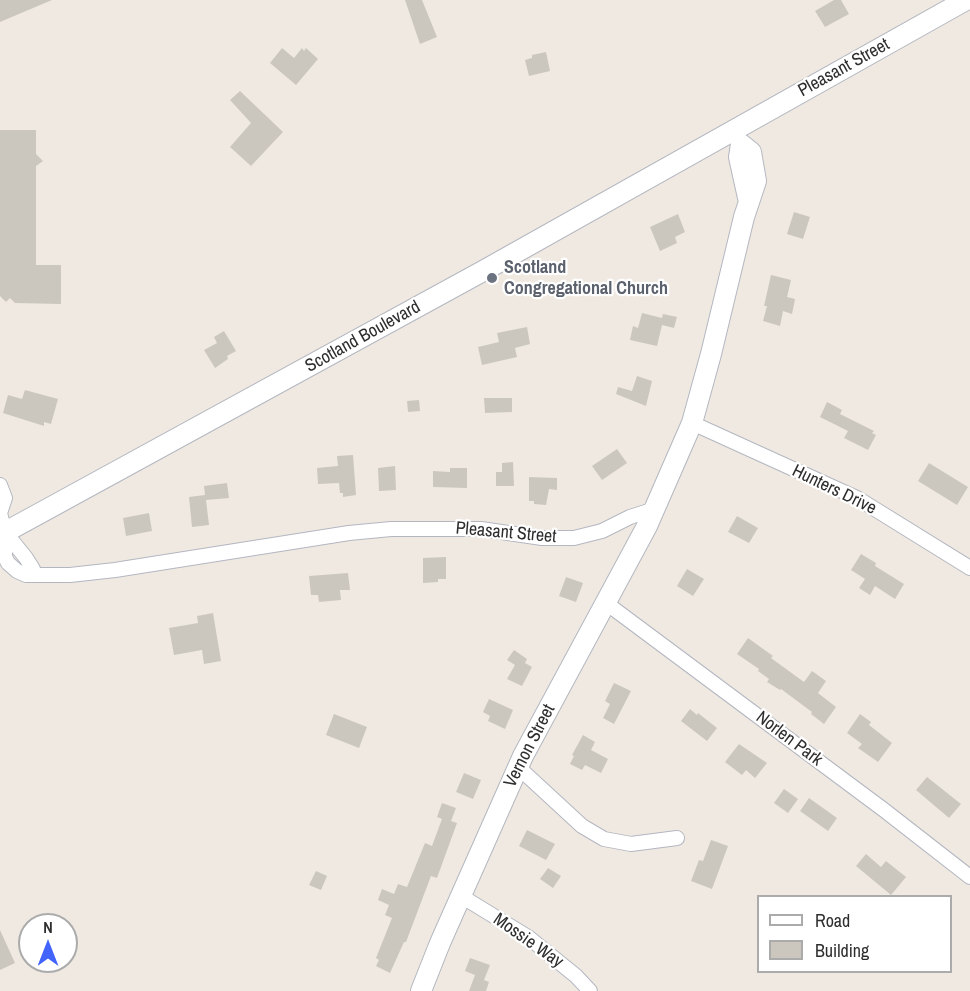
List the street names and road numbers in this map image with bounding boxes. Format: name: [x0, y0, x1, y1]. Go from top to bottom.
street label: Pleasant Street: [795, 34, 893, 102]
street label: Scotland Boulevard: [302, 297, 424, 377]
street label: Hunters Drive: [788, 460, 880, 520]
street label: Pleasant Street: [455, 518, 557, 548]
street label: Vernon Street: [500, 701, 560, 791]
street label: Norlen Park: [751, 707, 827, 771]
street label: Mossie Way: [489, 909, 567, 973]

